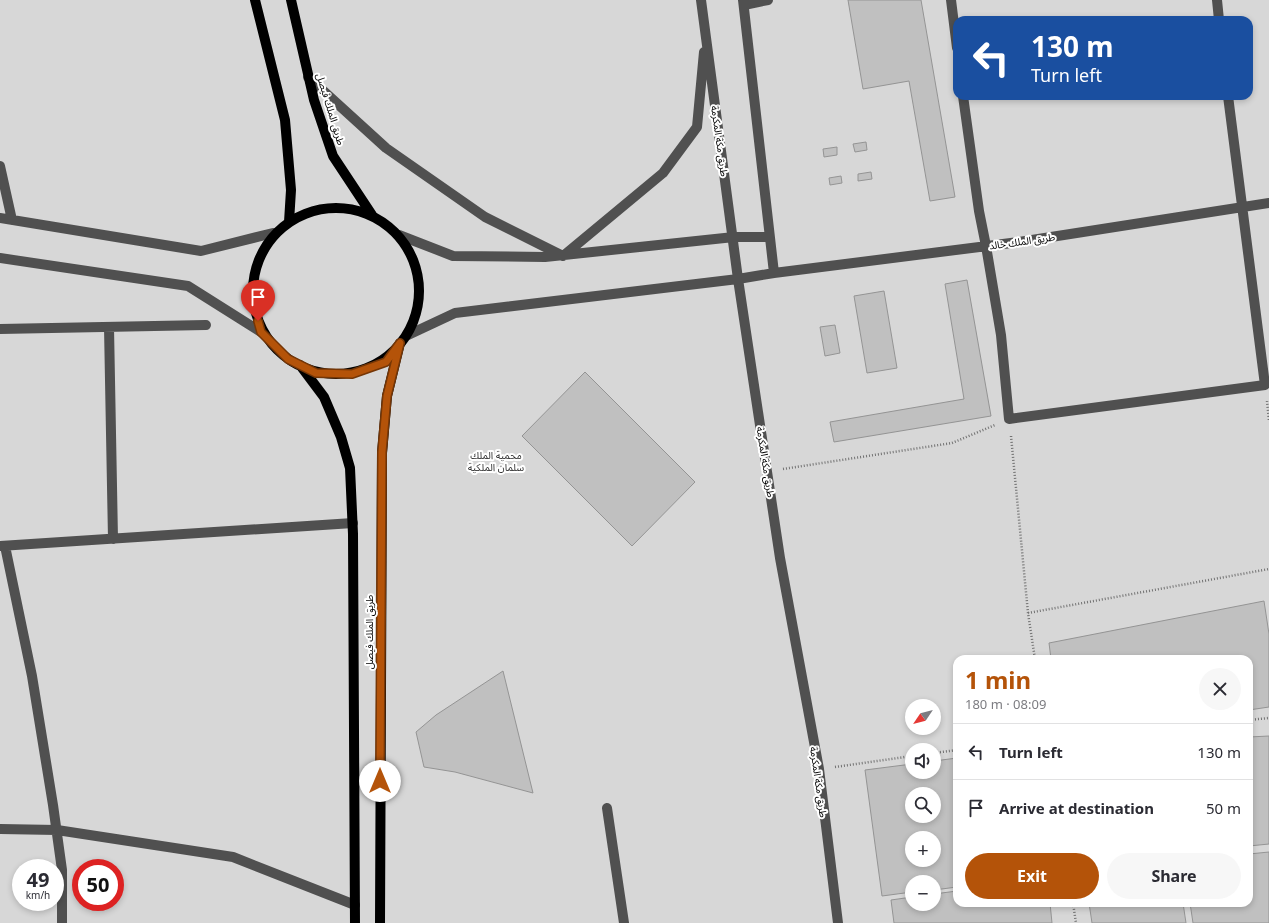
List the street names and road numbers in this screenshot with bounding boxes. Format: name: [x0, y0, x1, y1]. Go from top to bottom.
street label: طريق الملك فيصل: [313, 71, 349, 147]
street label: طريق مكة المكرمة: [708, 105, 732, 178]
street label: طريق الملك خالد: [988, 229, 1056, 253]
street label: طريق مكة المكرمة: [754, 426, 779, 499]
street label: طريق الملك فيصل: [362, 594, 376, 669]
street label: طريق مكة المكرمة: [807, 746, 831, 819]

